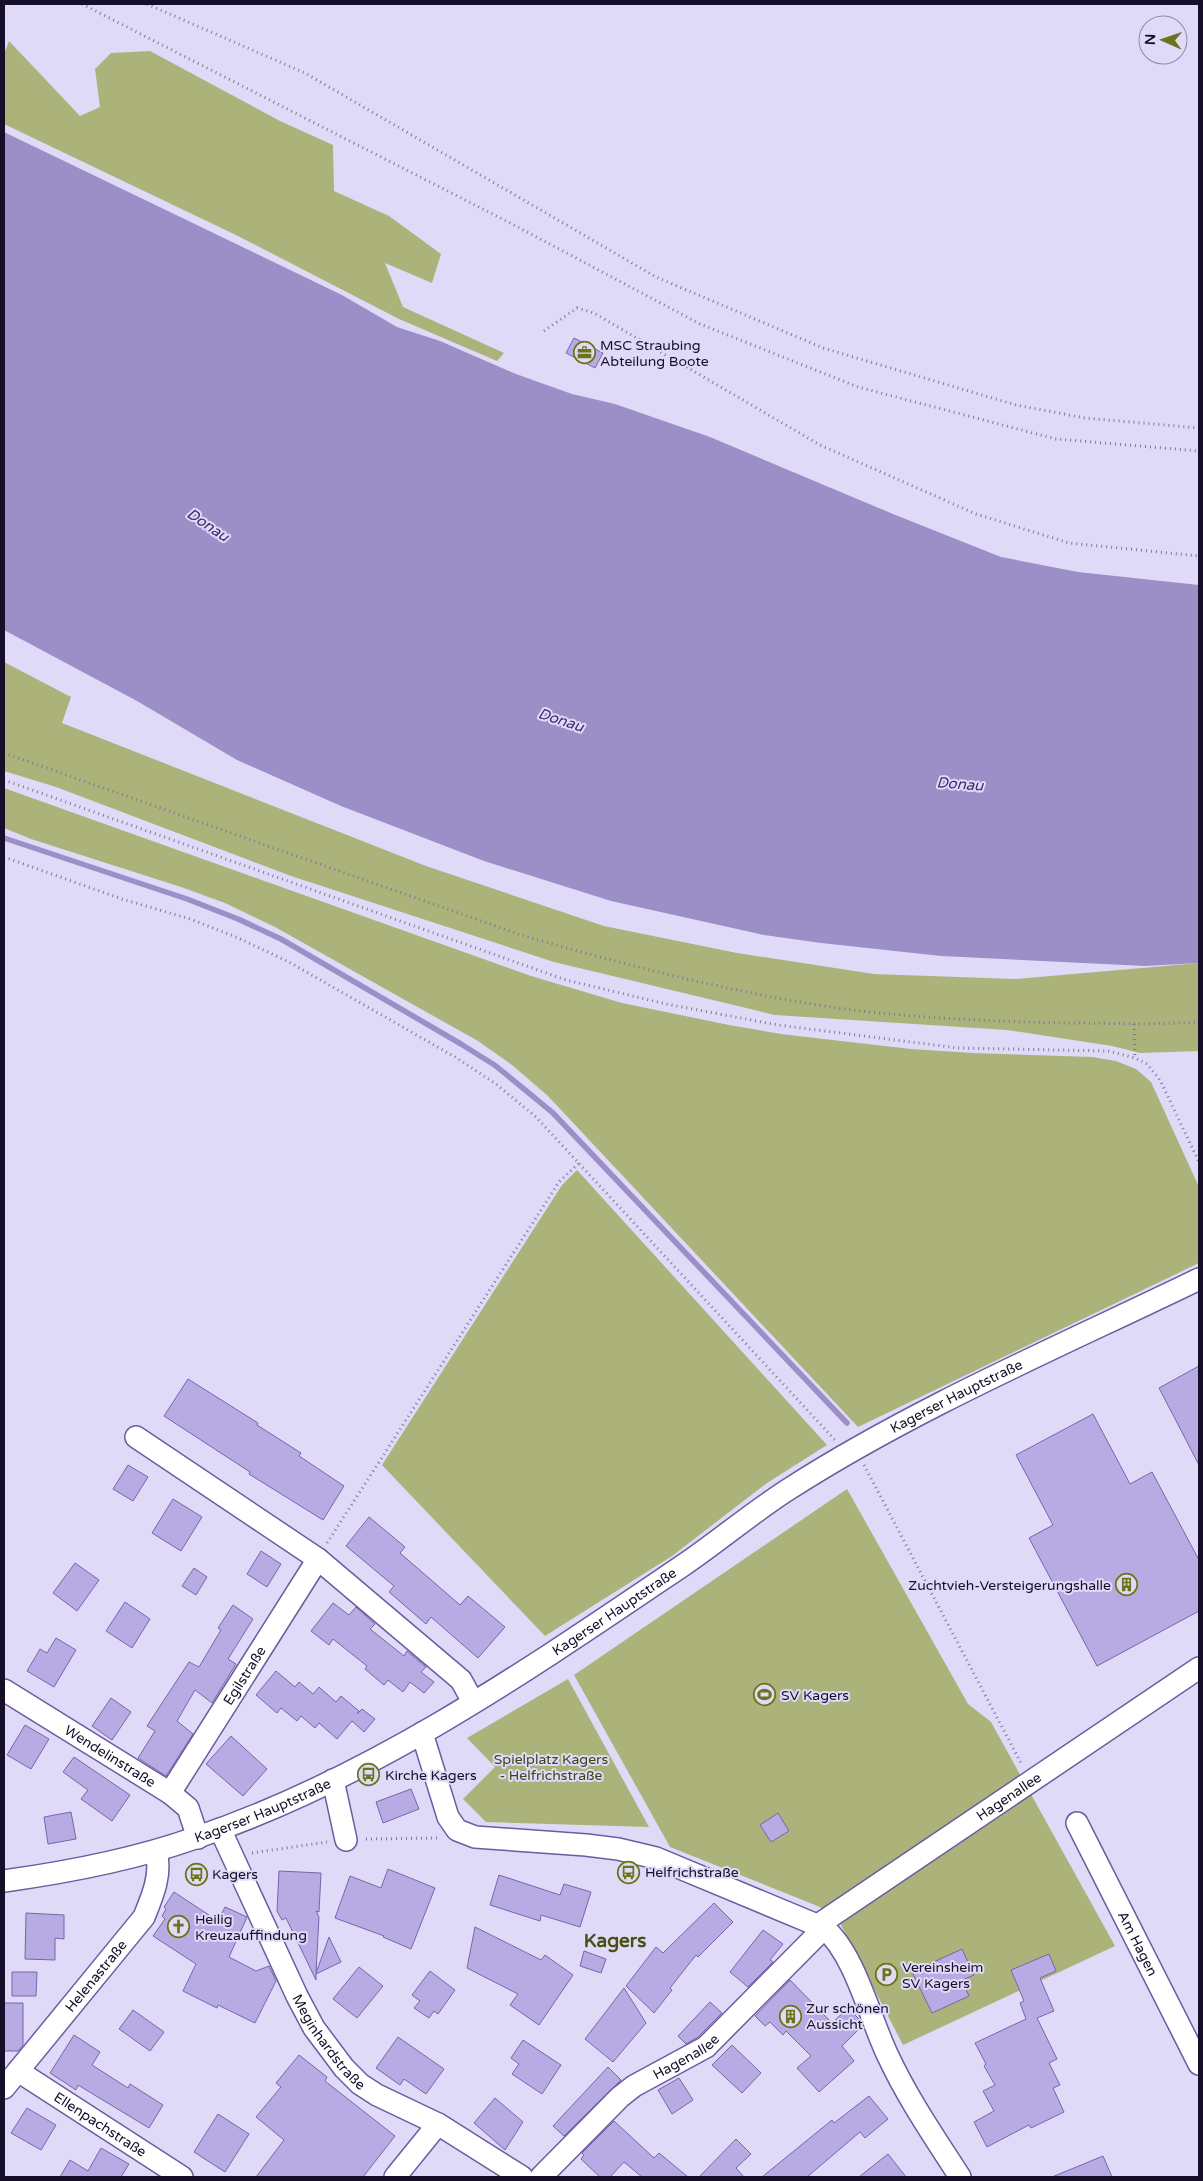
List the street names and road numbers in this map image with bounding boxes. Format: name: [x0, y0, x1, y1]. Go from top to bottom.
street label: Kagerser Hauptstraße: [887, 1356, 1025, 1437]
street label: Kagerser Hauptstraße: [549, 1564, 680, 1659]
street label: Egilstraße: [219, 1643, 269, 1708]
street label: Wendelinstraße: [62, 1721, 159, 1791]
street label: Hagenallee: [973, 1768, 1044, 1824]
street label: Kagerser Hauptstraße: [192, 1775, 333, 1846]
street label: Am Hagen: [1114, 1908, 1162, 1979]
street label: Helenastraße: [61, 1936, 130, 2015]
street label: Meginhardstraße: [289, 1991, 368, 2094]
street label: Hagenallee: [650, 2030, 723, 2083]
street label: Ellenpachstraße: [51, 2088, 150, 2160]

